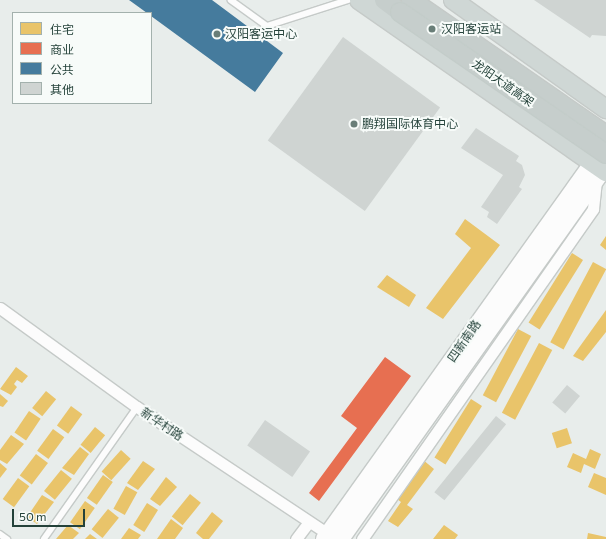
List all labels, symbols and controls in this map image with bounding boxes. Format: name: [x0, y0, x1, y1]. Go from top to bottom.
legend: [12, 12, 152, 104]
text: 住宅: [50, 22, 74, 36]
place label: 汉阳客运站: [441, 22, 501, 36]
marker: 汉阳客运站: [426, 23, 438, 35]
place label: 汉阳客运中心: [225, 27, 297, 41]
marker: 汉阳客运中心: [212, 29, 222, 39]
text: 商业: [50, 42, 74, 56]
street label: 龙阳大道高架: [469, 56, 537, 110]
text: 公共: [50, 62, 74, 76]
text: 其他: [50, 82, 74, 96]
place label: 鹏翔国际体育中心: [362, 117, 458, 131]
marker: 鹏翔国际体育中心: [349, 119, 359, 129]
street label: 四新南路: [444, 317, 484, 365]
street label: 新华村路: [138, 405, 186, 443]
scale bar: [14, 501, 87, 527]
text: 50 m: [19, 509, 47, 523]

